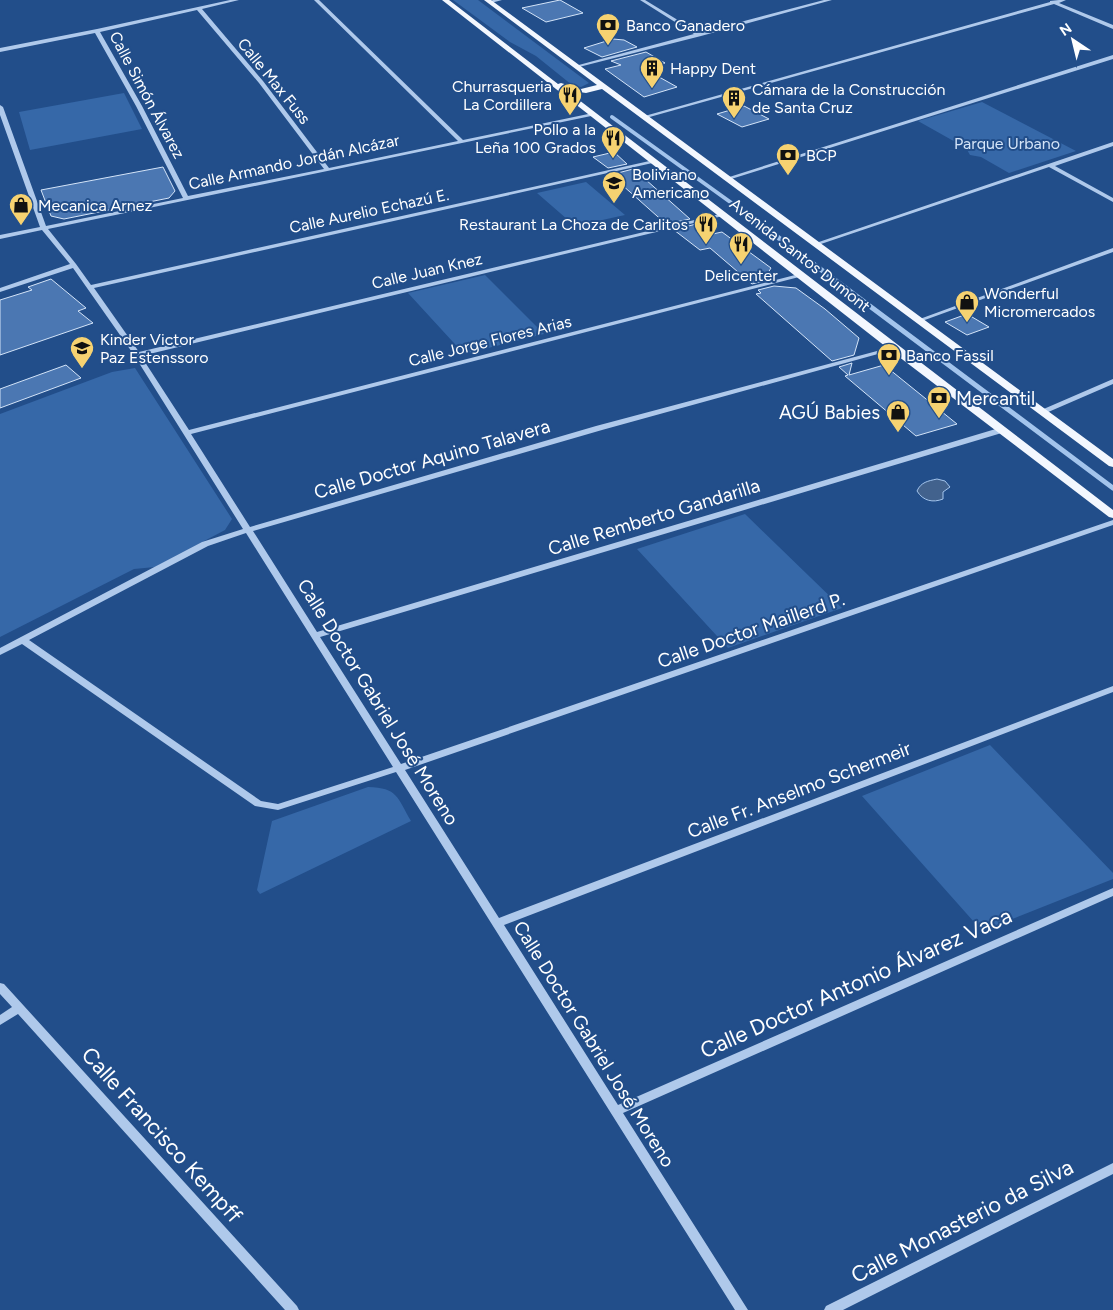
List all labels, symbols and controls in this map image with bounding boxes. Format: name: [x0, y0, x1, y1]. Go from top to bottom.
bank icon: Banco Ganadero: [595, 12, 621, 46]
north arrow: [1048, 15, 1098, 65]
place label: Banco Ganadero: [626, 16, 745, 35]
text: N: [1057, 20, 1075, 40]
street label: Calle Simón Álvarez: [105, 28, 189, 162]
street label: Calle Max Fuss: [234, 34, 314, 128]
building icon: Happy Dent: [639, 55, 665, 89]
place label: Happy Dent: [670, 59, 756, 78]
place label: Churrasqueria La Cordillera: [452, 77, 552, 114]
place label: Cámara de la Construcción de Santa Cruz: [752, 80, 946, 117]
restaurant icon: Churrasqueria La Cordillera: [557, 82, 583, 116]
building icon: Cámara de la Construcción de Santa Cruz: [721, 85, 747, 119]
place label: Pollo a la Leña 100 Grados: [475, 120, 596, 157]
restaurant icon: Pollo a la Leña 100 Grados: [600, 125, 626, 159]
street label: Calle Armando Jordán Alcázar: [187, 130, 402, 194]
park label: Parque Urbano: [954, 134, 1060, 153]
bank icon: BCP: [775, 142, 801, 176]
place label: BCP: [806, 146, 837, 165]
place label: Boliviano Americano: [632, 165, 709, 202]
school or university icon: Boliviano Americano: [601, 170, 627, 204]
street label: Calle Aurelio Echazú E.: [288, 185, 450, 237]
shop icon: Mecanica Arnez: [8, 192, 34, 226]
street label: Avenida Santos Dumont: [726, 194, 874, 316]
place label: Mecanica Arnez: [38, 196, 152, 215]
restaurant icon: Restaurant La Choza de Carlitos: [693, 211, 719, 245]
place label: Restaurant La Choza de Carlitos: [459, 215, 688, 234]
restaurant icon: Delicenter: [728, 231, 754, 265]
street label: Calle Juan Knez: [370, 249, 484, 293]
place label: Delicenter: [704, 266, 778, 285]
place label: Wonderful Micromercados: [984, 284, 1095, 321]
shop icon: Wonderful Micromercados: [954, 289, 980, 323]
street label: Calle Jorge Flores Arias: [407, 312, 573, 370]
place label: Kinder Victor Paz Estenssoro: [100, 330, 209, 367]
school or university icon: Kinder Victor Paz Estenssoro: [69, 335, 95, 369]
bank icon: Banco Fassil: [876, 342, 902, 376]
place label: Banco Fassil: [906, 346, 994, 365]
bank icon: Mercantil: [926, 385, 952, 419]
place label: Mercantil: [956, 387, 1035, 410]
shop icon: AGÚ Babies: [885, 399, 911, 433]
place label: AGÚ Babies: [779, 401, 880, 424]
street label: Calle Doctor Aquino Talavera: [311, 414, 553, 504]
street label: Calle Remberto Gandarilla: [545, 474, 763, 560]
street label: Calle Doctor Gabriel José Moreno: [292, 575, 464, 829]
street label: Calle Doctor Maillerd P.: [654, 587, 848, 673]
street label: Calle Fr. Anselmo Schermeir: [684, 737, 915, 843]
street label: Calle Doctor Antonio Álvarez Vaca: [696, 902, 1016, 1064]
street label: Calle Doctor Gabriel José Moreno: [508, 917, 680, 1171]
street label: Calle Francisco Kempff: [76, 1041, 249, 1229]
street label: Calle Monasterio da Silva: [846, 1153, 1078, 1289]

